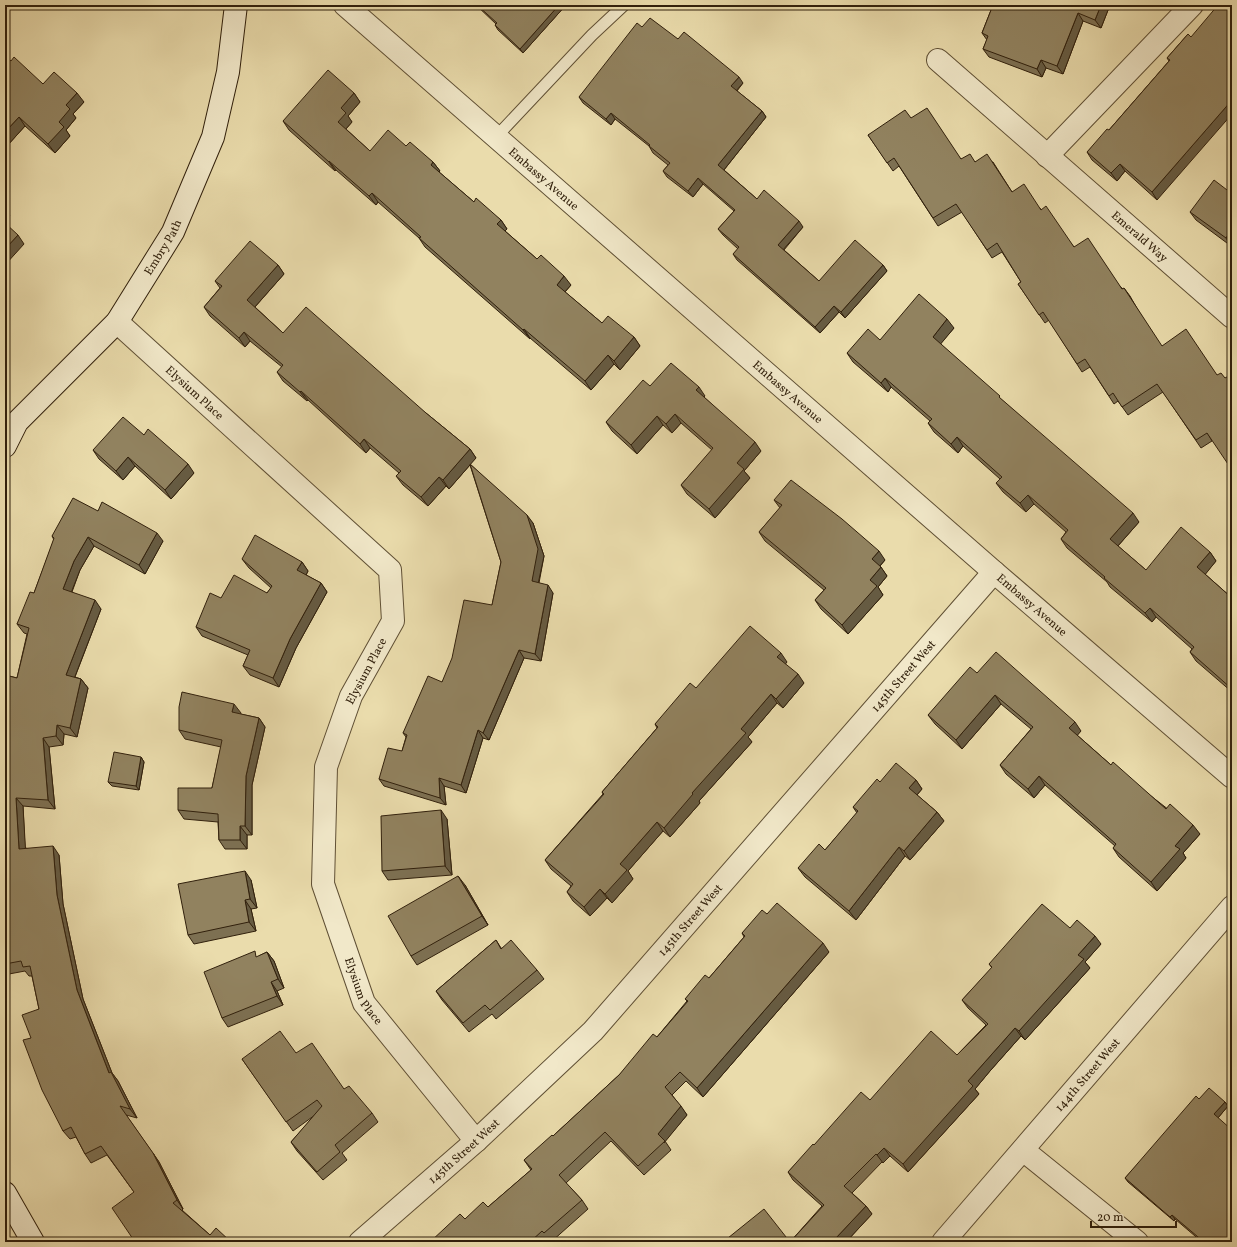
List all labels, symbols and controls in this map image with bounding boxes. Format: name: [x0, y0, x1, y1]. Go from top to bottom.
street label: Embassy Avenue: [505, 144, 582, 215]
street label: Emerald Way: [1107, 208, 1171, 267]
street label: Embry Path: [141, 217, 186, 279]
street label: Embassy Avenue: [749, 358, 826, 428]
street label: Elysium Place: [161, 363, 227, 424]
street label: Embassy Avenue: [993, 571, 1070, 641]
street label: Elysium Place: [343, 635, 391, 708]
street label: 145th Street West: [868, 637, 940, 716]
street label: 145th Street West: [655, 881, 727, 960]
street label: Elysium Place: [340, 956, 386, 1029]
street label: 144th Street West: [1052, 1035, 1124, 1116]
street label: 145th Street West: [425, 1116, 504, 1188]
scale bar: [1091, 1203, 1176, 1229]
text: 20 m: [1097, 1210, 1124, 1226]

